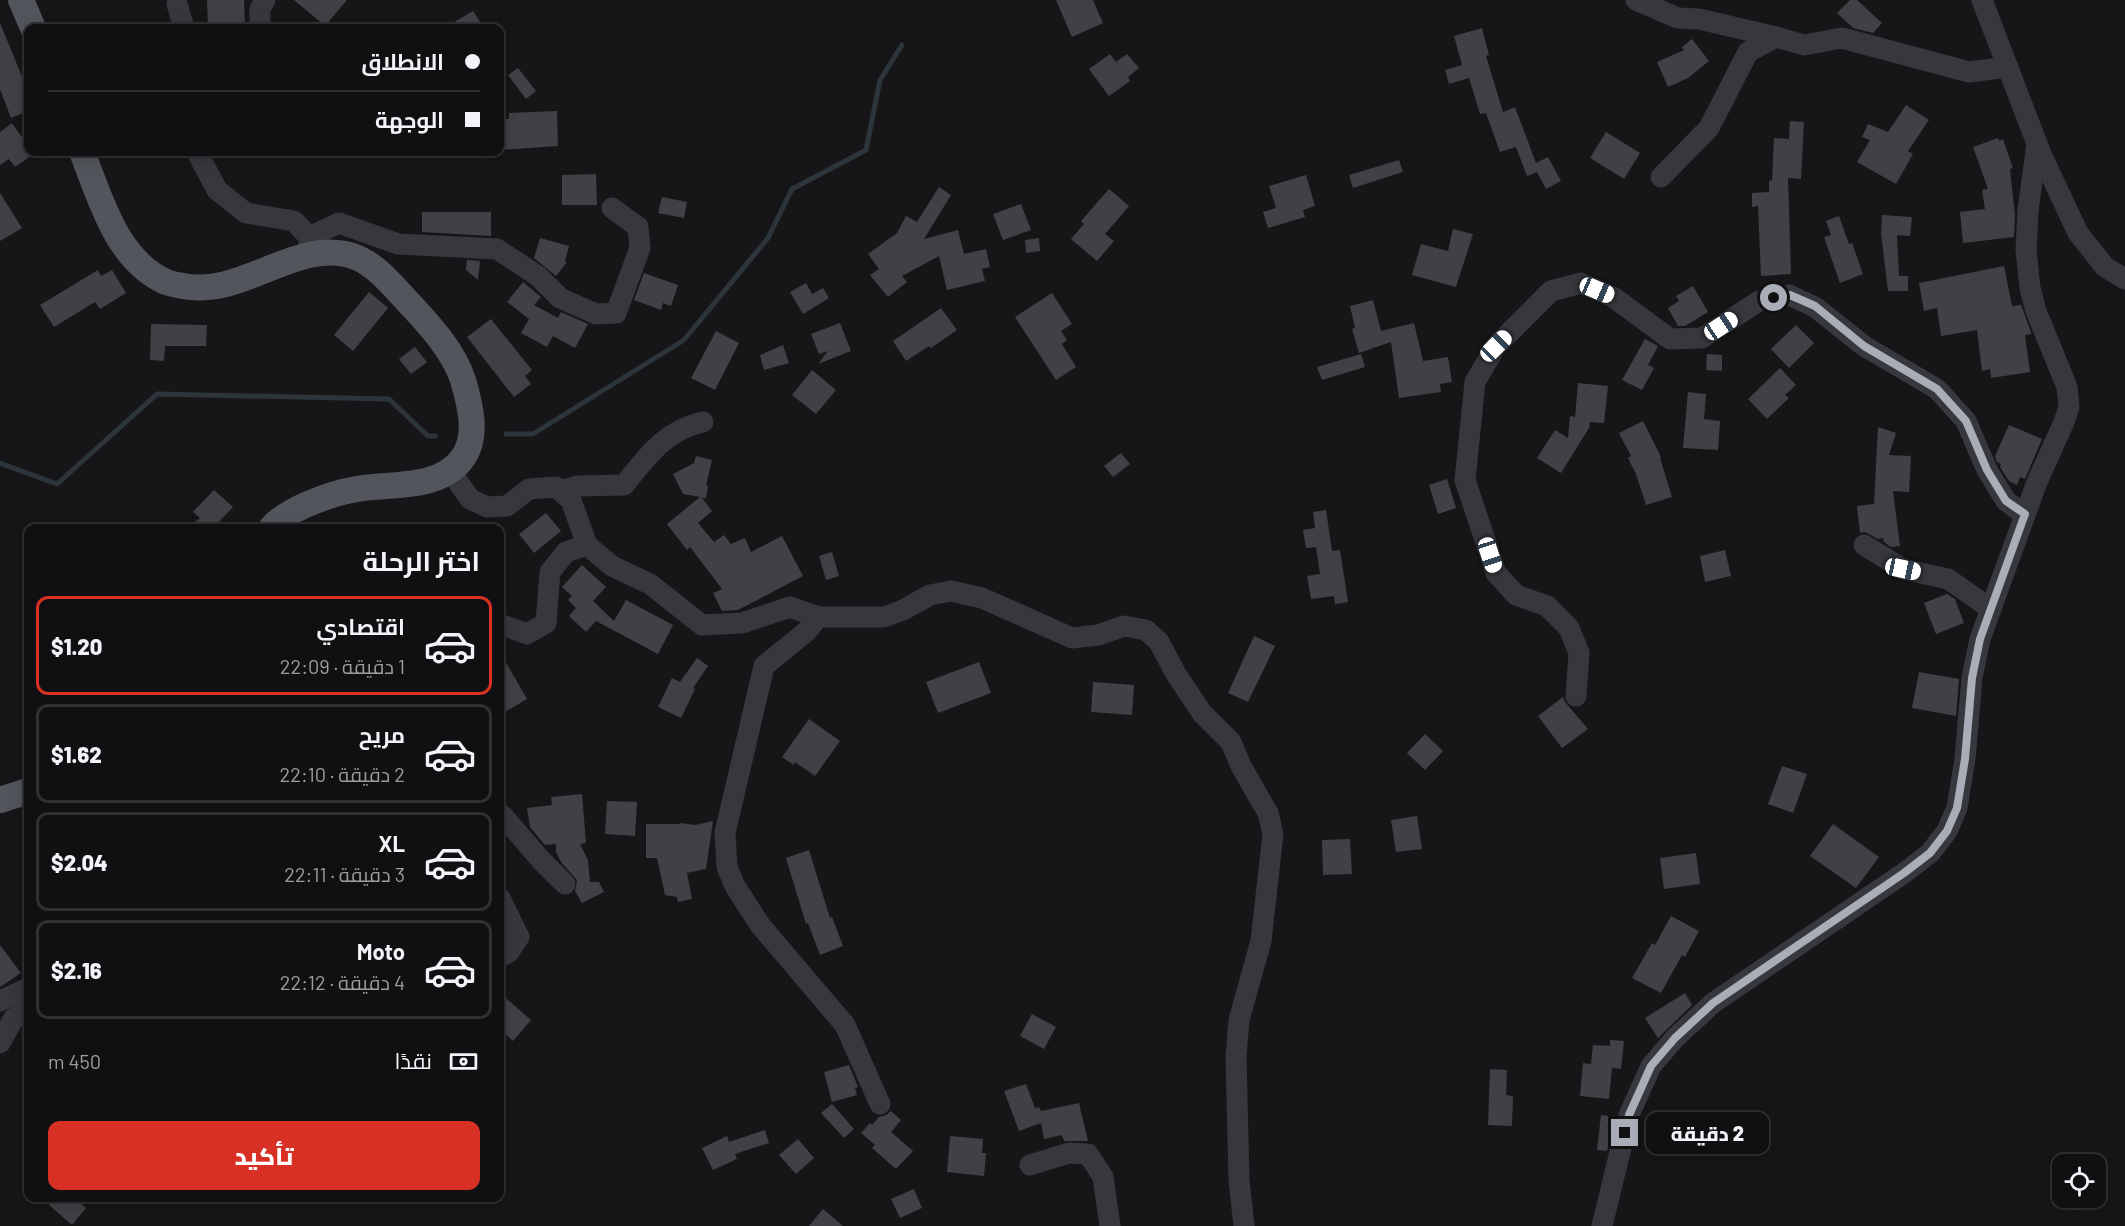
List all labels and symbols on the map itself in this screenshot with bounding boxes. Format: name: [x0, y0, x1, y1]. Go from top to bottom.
car: [1577, 275, 1617, 305]
route start: [1760, 284, 1787, 311]
car: [1701, 309, 1741, 343]
car: [1477, 327, 1515, 365]
car: [1476, 535, 1504, 575]
car: [1884, 556, 1922, 582]
callout: 2 دقيقة: [1646, 1112, 1769, 1154]
route end: [1611, 1119, 1638, 1146]

